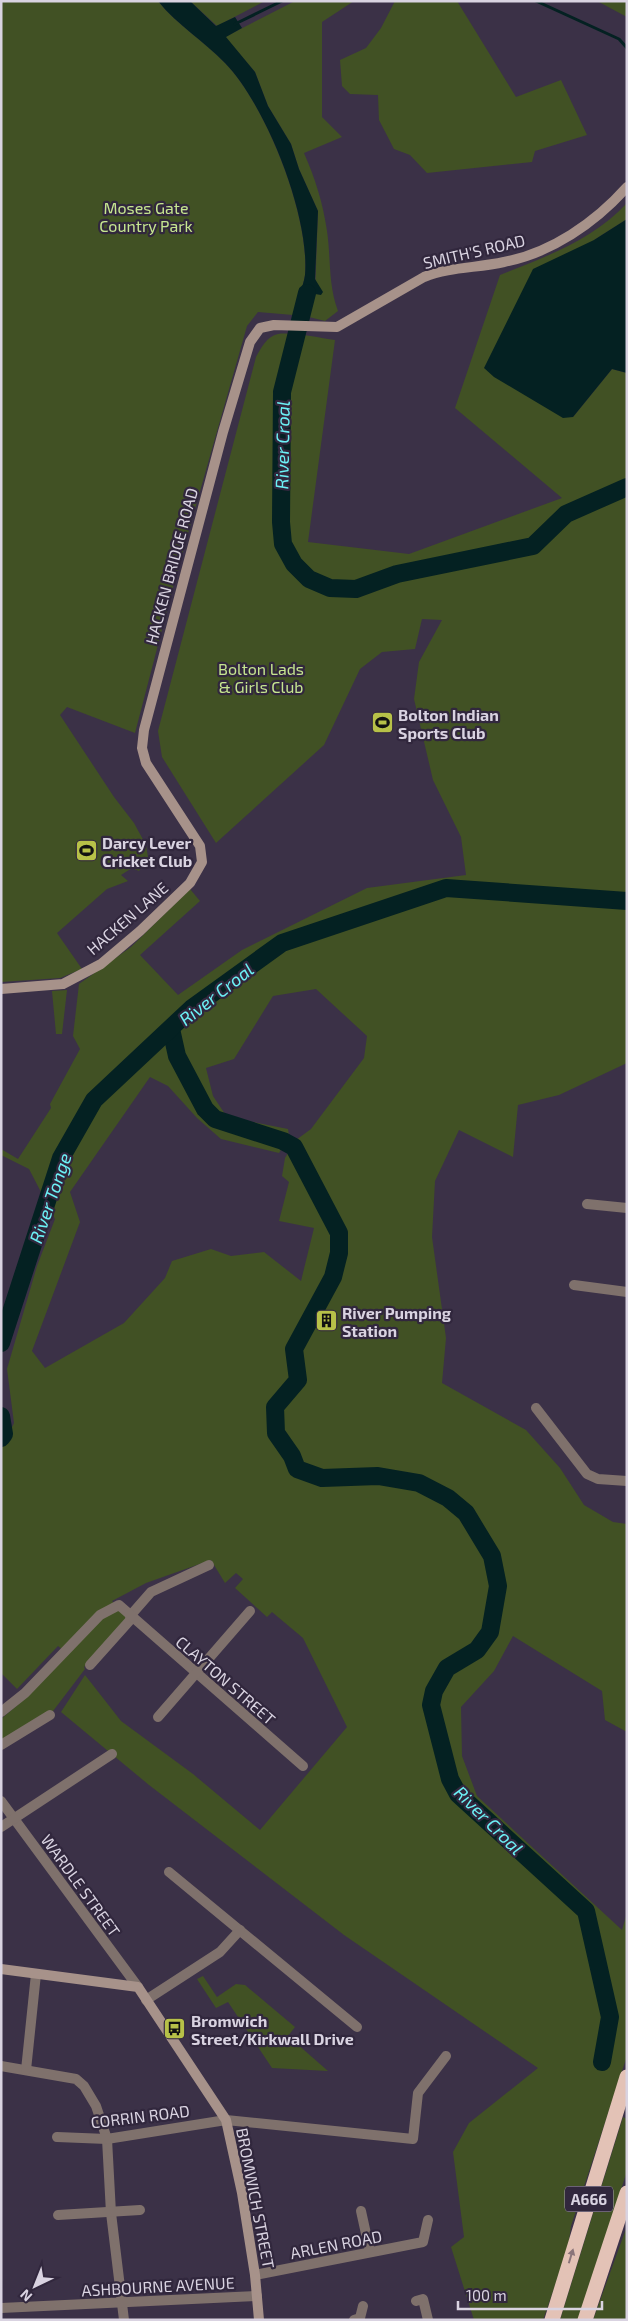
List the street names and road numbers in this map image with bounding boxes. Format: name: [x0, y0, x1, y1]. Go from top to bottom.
street label: SMITH'S ROAD: [421, 230, 527, 272]
street label: HACKEN BRIDGE ROAD: [141, 486, 201, 646]
street label: HACKEN LANE: [83, 878, 171, 958]
street label: CLAYTON STREET: [172, 1632, 280, 1728]
street label: WARDLE STREET: [38, 1830, 124, 1940]
street label: CORRIN ROAD: [89, 2101, 191, 2131]
street label: BROMWICH STREET: [233, 2126, 279, 2270]
road number: A666: [565, 2186, 613, 2212]
street label: ARLEN ROAD: [289, 2226, 383, 2262]
street label: ASHBOURNE AVENUE: [81, 2273, 235, 2299]

